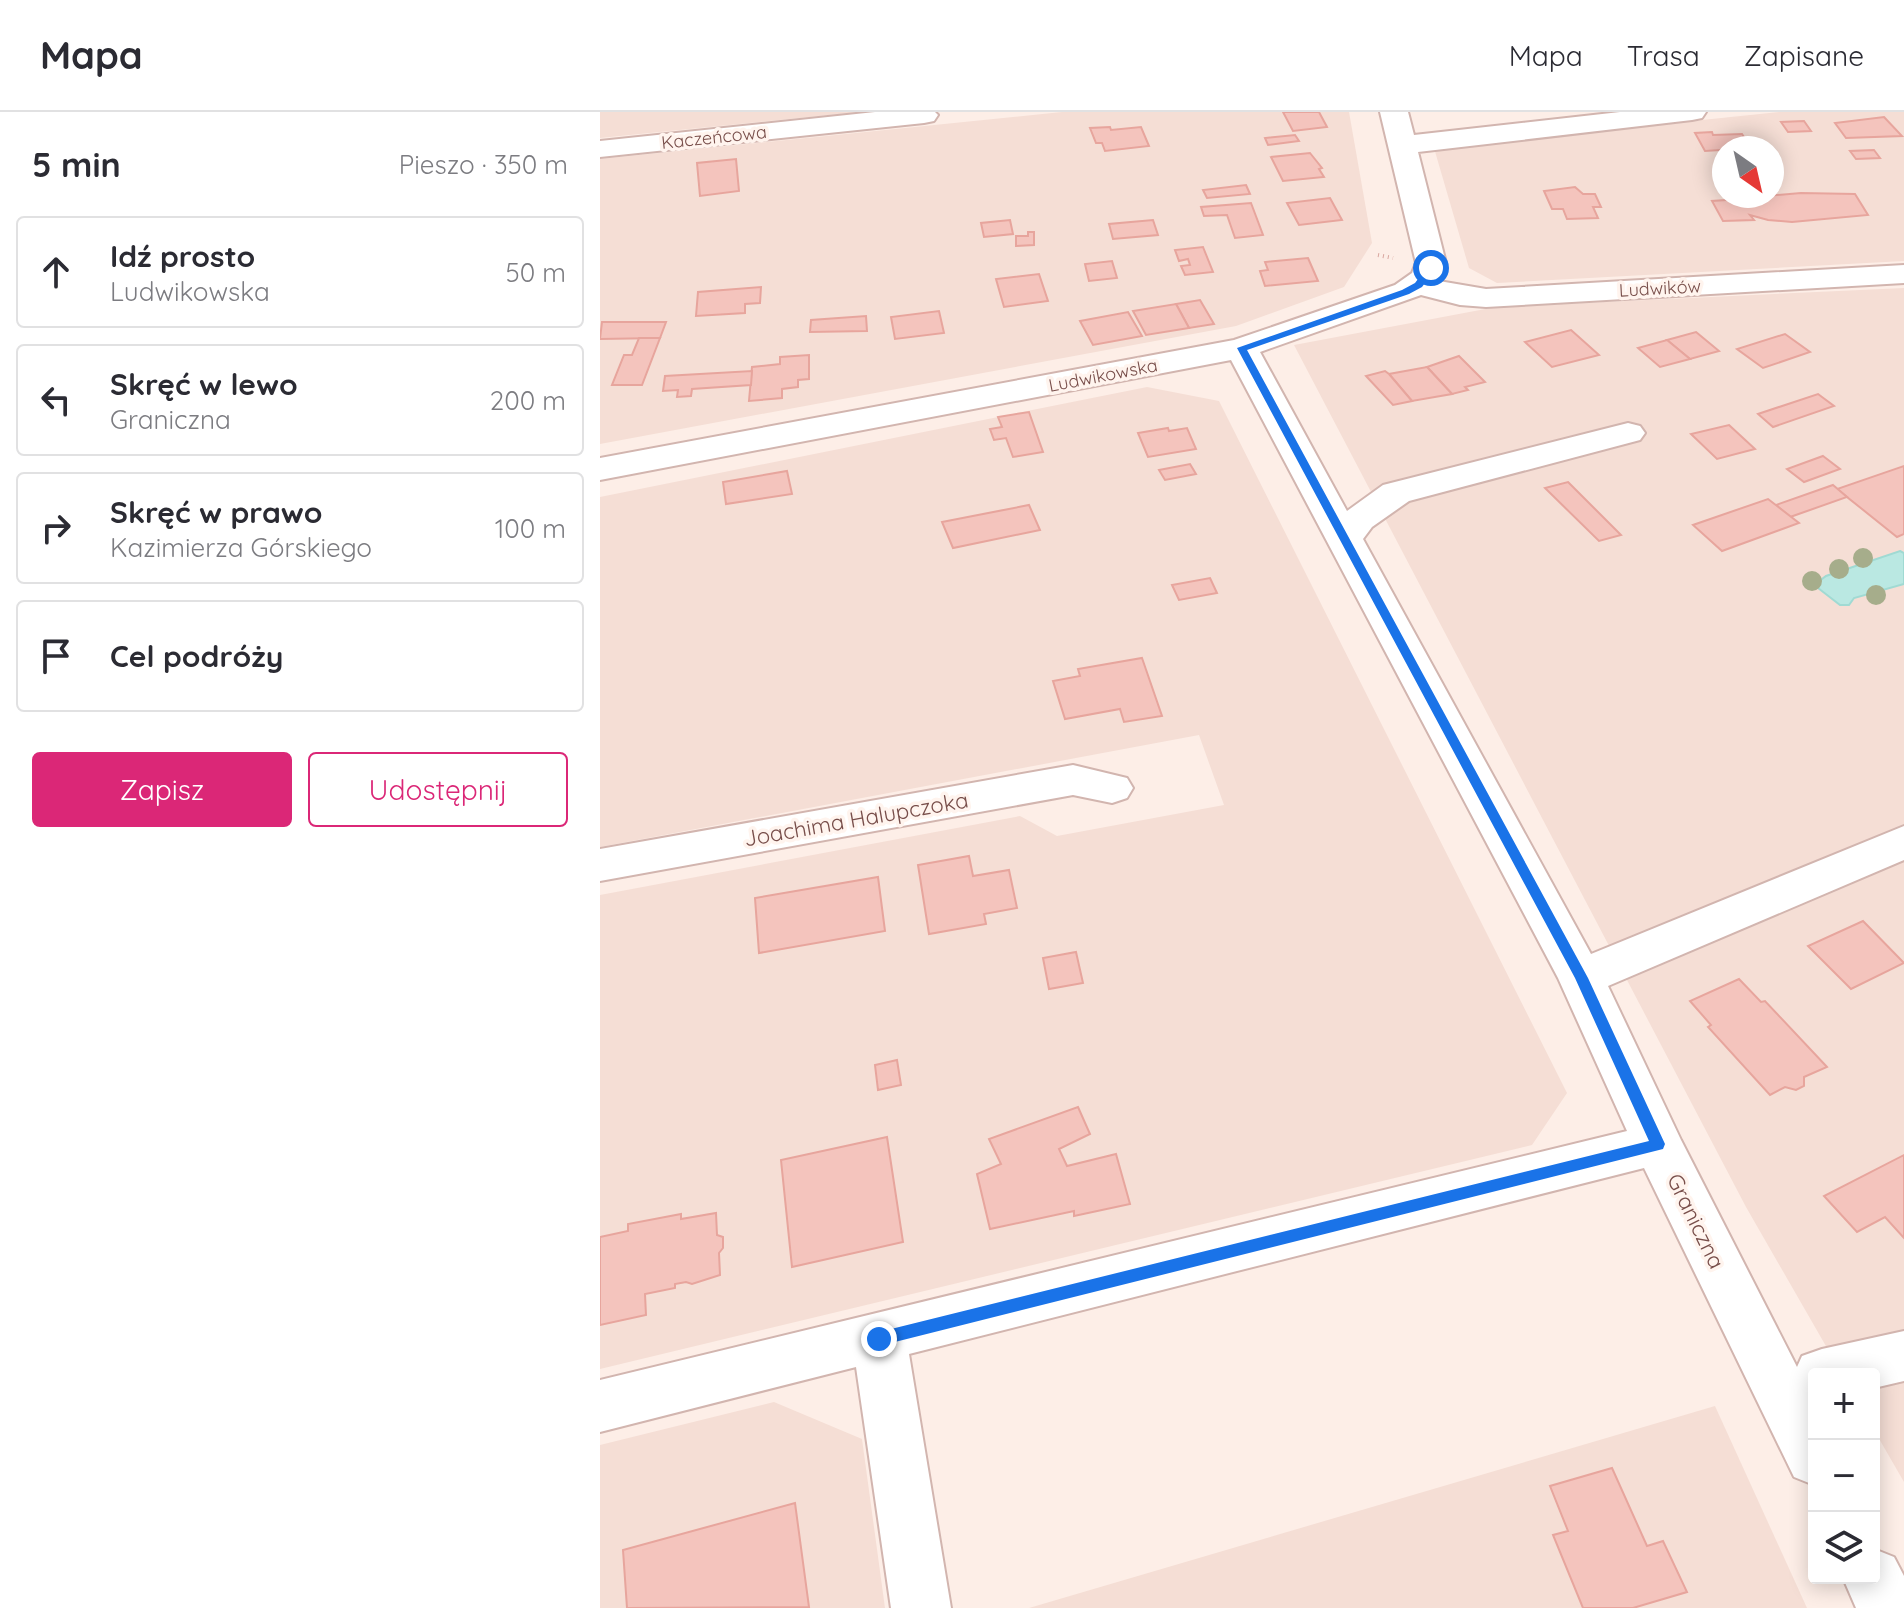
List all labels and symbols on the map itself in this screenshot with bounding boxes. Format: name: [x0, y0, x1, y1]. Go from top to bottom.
street label: Kaczeńcowa: [660, 120, 768, 154]
north arrow: [1712, 136, 1784, 208]
route start: [1413, 250, 1449, 286]
street label: Ludwików: [1618, 274, 1702, 302]
street label: Ludwikowska: [1047, 353, 1159, 397]
street label: Joachima Halupczoka: [742, 785, 970, 853]
street label: Graniczna: [1661, 1169, 1731, 1273]
route end: [861, 1321, 897, 1357]

